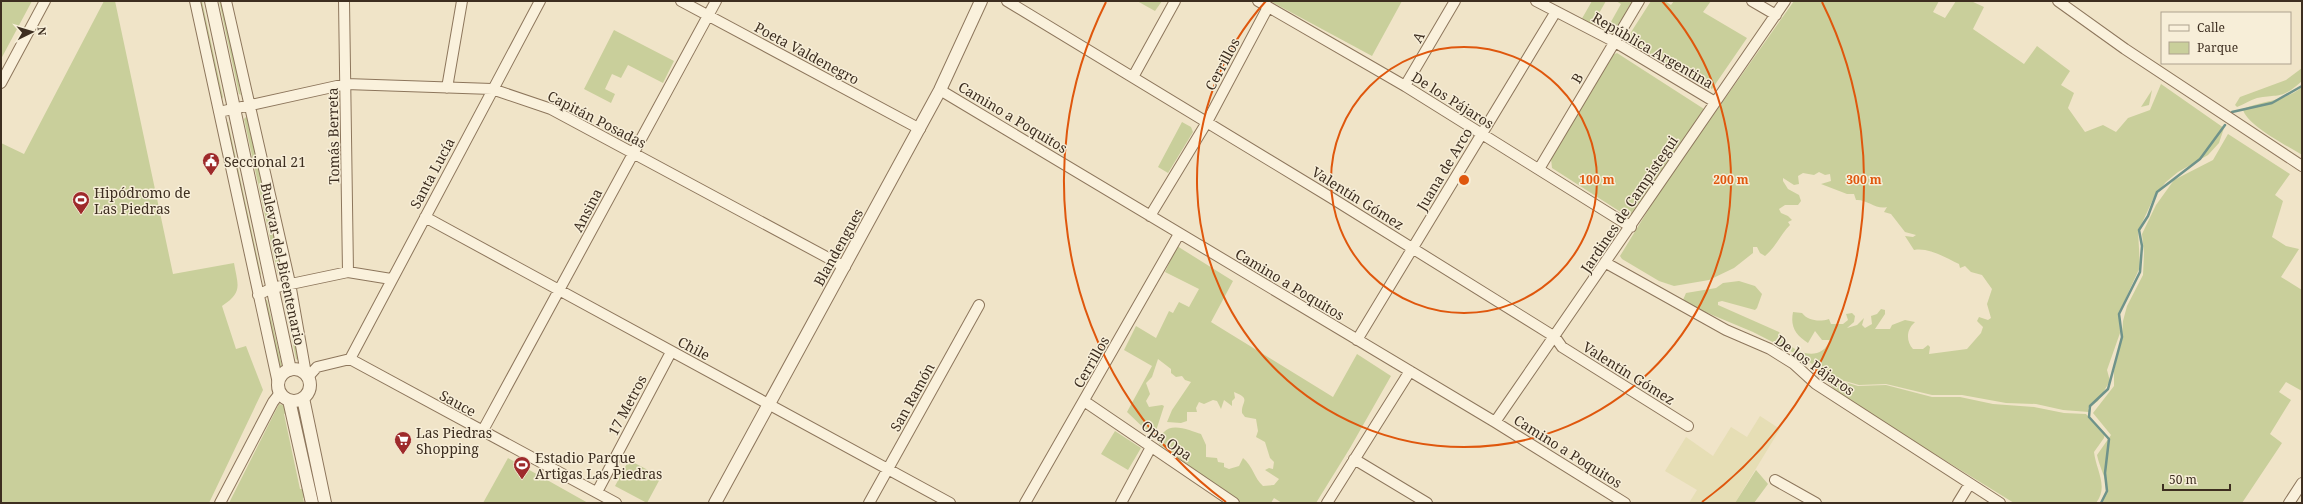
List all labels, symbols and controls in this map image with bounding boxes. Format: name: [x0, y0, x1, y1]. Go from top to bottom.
street label: República Argentina: [1589, 8, 1717, 92]
north arrow: [12, 12, 52, 52]
legend: [2161, 12, 2291, 64]
street label: Poeta Valdenegro: [751, 17, 863, 89]
text: Calle: [2197, 19, 2225, 36]
text: N: [35, 26, 50, 36]
street label: A: [1407, 28, 1429, 46]
street label: Cerrillos: [1200, 34, 1244, 94]
text: Parque: [2197, 39, 2238, 56]
street label: De los Pájaros: [1408, 67, 1498, 133]
street label: B: [1566, 69, 1588, 87]
street label: Camino a Poquitos: [955, 77, 1071, 157]
street label: Capitán Posadas: [544, 86, 650, 152]
street label: Tomás Berreta: [323, 87, 343, 185]
street label: Juana de Arco: [1411, 124, 1476, 215]
street label: Jardines de Campistegui: [1576, 131, 1682, 277]
street label: Santa Lucía: [405, 134, 459, 212]
public building icon: Seccional 21: [201, 151, 221, 176]
place label: Seccional 21: [224, 152, 306, 171]
street label: Valentín Gómez: [1308, 162, 1408, 234]
text: 100 m: [1579, 171, 1615, 188]
text: 200 m: [1713, 171, 1749, 188]
text: 300 m: [1846, 171, 1882, 188]
centre of rings: [1457, 173, 1471, 187]
street label: Bulevar del Bicentenario: [256, 181, 310, 347]
place label: Hipódromo de Las Piedras: [94, 183, 191, 218]
street label: Ansina: [568, 185, 606, 235]
sports icon: Hipódromo de Las Piedras: [71, 190, 91, 215]
street label: Blandengues: [809, 205, 867, 289]
street label: Camino a Poquitos: [1232, 244, 1348, 324]
street label: De los Pájaros: [1771, 331, 1859, 399]
street label: Chile: [675, 332, 713, 364]
street label: Cerrillos: [1069, 333, 1113, 391]
street label: Valentín Gómez: [1579, 337, 1679, 409]
street label: San Ramón: [885, 359, 939, 435]
street label: 17 Metros: [603, 371, 651, 439]
street label: Sauce: [436, 385, 480, 421]
street label: Camino a Poquitos: [1510, 410, 1626, 492]
street label: Opa Opa: [1138, 416, 1196, 464]
place label: Las Piedras Shopping: [416, 423, 492, 458]
supermarket icon: Las Piedras Shopping: [393, 430, 413, 455]
place label: Estadio Parque Artigas Las Piedras: [535, 448, 662, 483]
sports icon: Estadio Parque Artigas Las Piedras: [512, 455, 532, 480]
scale bar: [2163, 466, 2230, 492]
text: 50 m: [2169, 471, 2197, 488]

